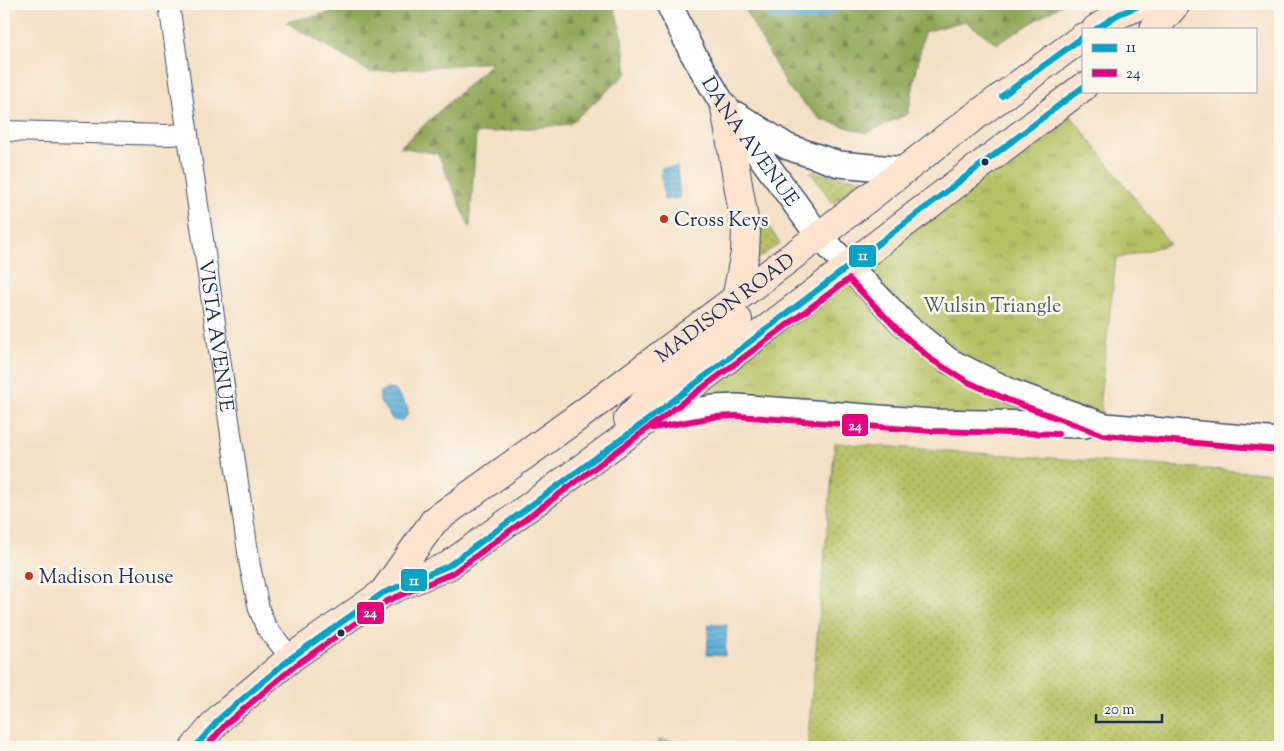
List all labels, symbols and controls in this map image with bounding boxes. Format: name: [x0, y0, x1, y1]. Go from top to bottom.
legend: [1082, 28, 1256, 92]
text: 11: [1126, 38, 1136, 59]
text: 24: [1126, 64, 1141, 85]
street label: DANA AVENUE: [693, 72, 805, 214]
unlabelled marker: [980, 157, 990, 167]
place label: Cross Keys: [674, 207, 769, 236]
marker: Cross Keys: [658, 213, 670, 225]
line badge: 11: [848, 244, 877, 268]
street label: MADISON ROAD: [650, 247, 802, 371]
text: 11: [858, 247, 868, 267]
street label: VISTA AVENUE: [189, 258, 240, 414]
park label: Wulsin Triangle: [923, 293, 1061, 322]
line badge: 24: [841, 413, 869, 437]
text: 24: [848, 417, 862, 437]
place label: Madison House: [39, 564, 174, 593]
line badge: 11: [400, 568, 428, 592]
marker: Madison House: [23, 570, 35, 582]
text: 11: [409, 572, 419, 592]
line badge: 24: [356, 601, 385, 625]
text: 24: [363, 604, 377, 624]
unlabelled marker: [336, 628, 346, 638]
scale bar: [1096, 691, 1163, 723]
text: 20 m: [1104, 700, 1135, 721]

